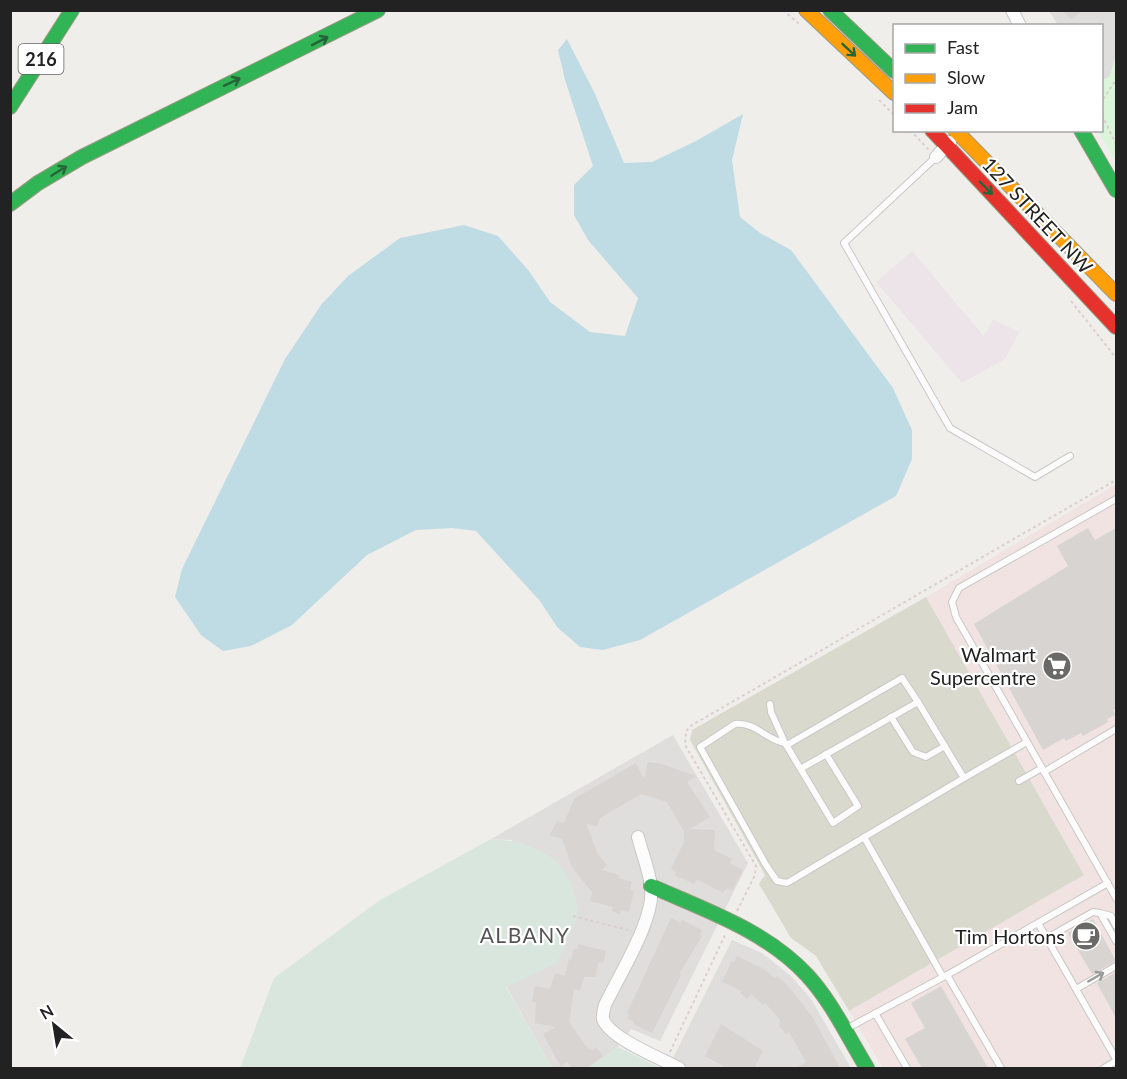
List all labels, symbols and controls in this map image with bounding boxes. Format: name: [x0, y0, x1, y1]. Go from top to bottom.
legend: [893, 24, 1103, 132]
one-way arrow: [310, 35, 328, 47]
text: Fast: [947, 36, 980, 58]
one-way arrow: [841, 43, 856, 57]
road number: 216: [18, 44, 63, 74]
text: Slow: [947, 66, 985, 88]
one-way arrow: [223, 76, 241, 88]
text: Jam: [947, 96, 978, 118]
street label: 127 STREET NW: [978, 152, 1098, 278]
one-way arrow: [50, 164, 67, 177]
one-way arrow: [979, 181, 993, 196]
place label: Walmart Supercentre: [930, 642, 1036, 689]
supermarket icon: Walmart Supercentre: [1041, 650, 1073, 682]
cafe icon: Tim Hortons: [1070, 920, 1102, 952]
district label: ALBANY: [480, 922, 570, 947]
place label: Tim Hortons: [955, 924, 1065, 948]
one-way arrow: [1087, 971, 1104, 983]
north arrow: [24, 995, 84, 1055]
text: N: [36, 1000, 56, 1023]

